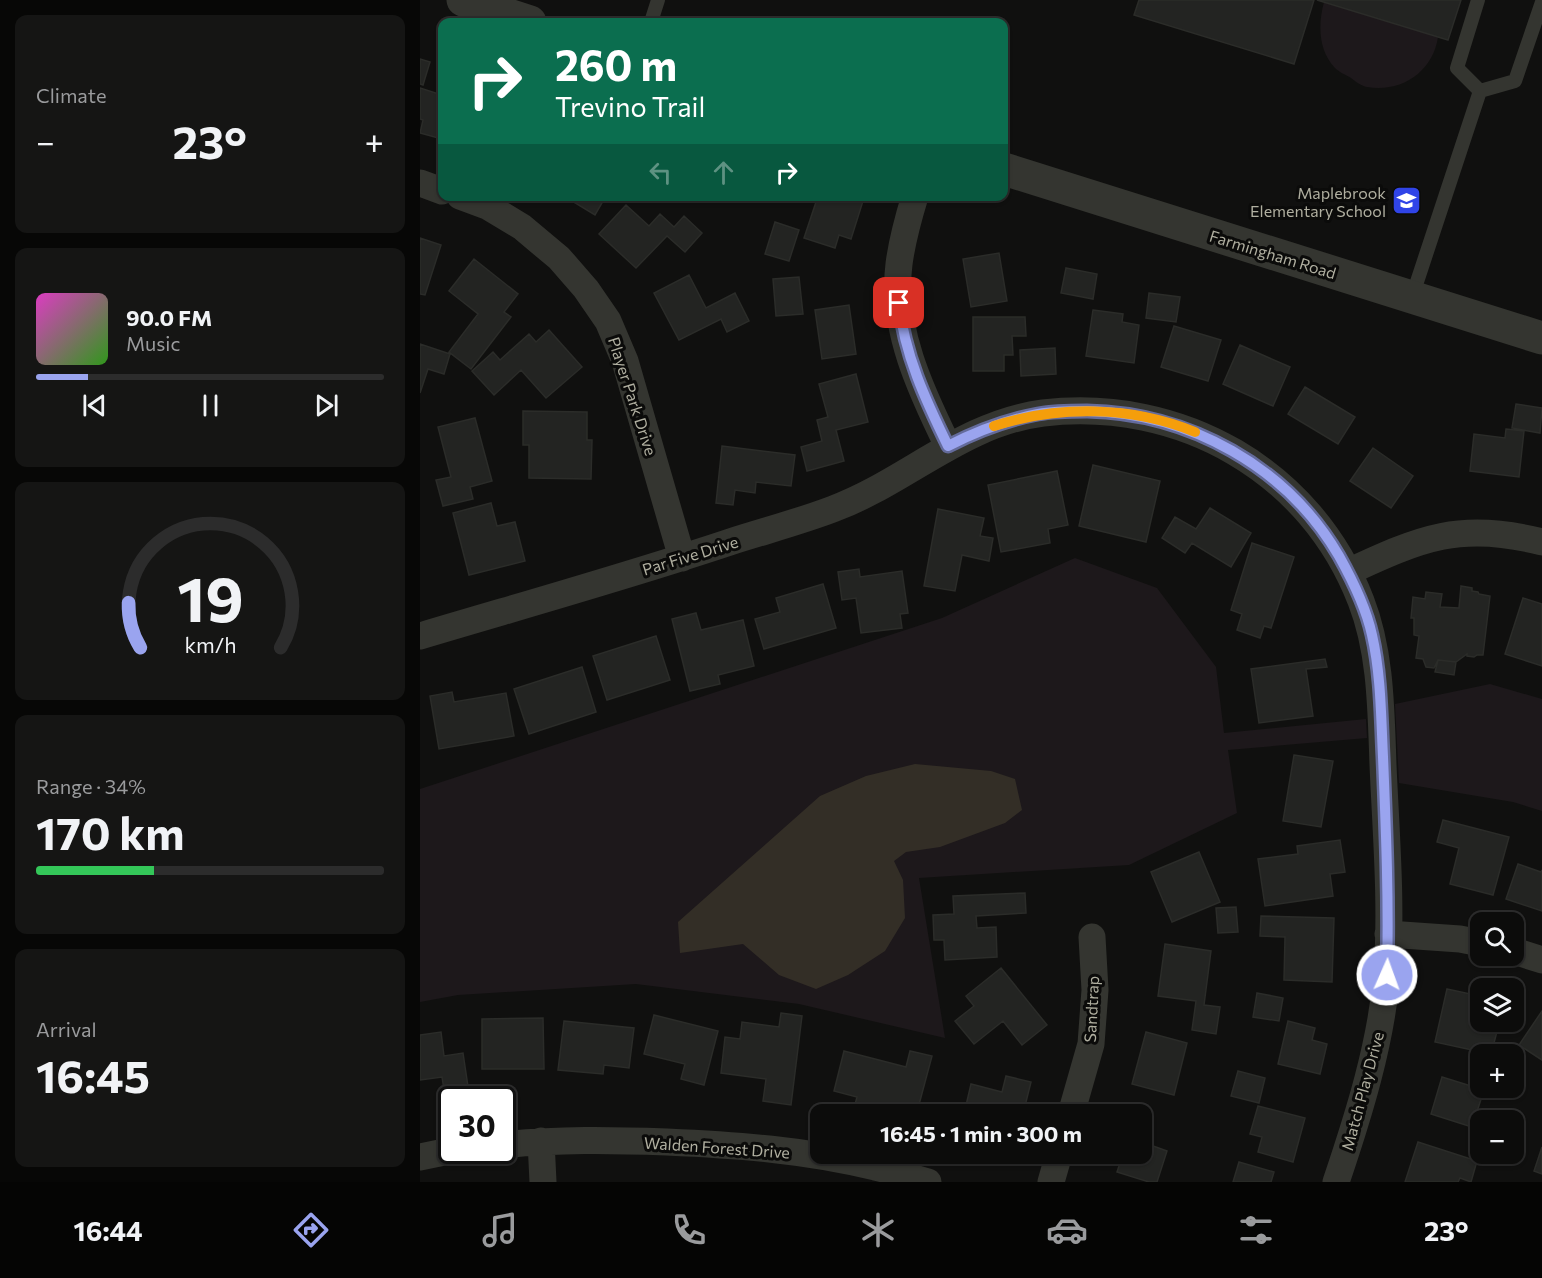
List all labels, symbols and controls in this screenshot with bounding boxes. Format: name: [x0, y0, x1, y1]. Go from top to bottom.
text: 260 m: [555, 38, 677, 90]
icon: right: [456, 42, 534, 120]
text: Climate: [36, 83, 106, 107]
text: Trevino Trail: [555, 90, 705, 123]
text: 23°: [173, 113, 247, 168]
text: −: [36, 120, 55, 161]
text: +: [365, 120, 384, 161]
icon: left: [644, 156, 677, 189]
icon: ahead: [707, 156, 740, 189]
icon: right: [770, 156, 803, 189]
place label: Maplebrook Elementary School: [1250, 183, 1386, 220]
school or university icon: Maplebrook Elementary School: [1391, 185, 1423, 217]
street label: Farmingham Road: [1207, 226, 1339, 282]
pin: [873, 277, 924, 328]
icon: arrive: [882, 286, 915, 319]
text: 90.0 FM: [126, 304, 212, 331]
text: Music: [126, 331, 180, 355]
street label: Player Park Drive: [605, 334, 661, 458]
icon: previous: [78, 389, 111, 422]
icon: pause: [194, 389, 227, 422]
icon: next: [310, 389, 343, 422]
street label: Par Five Drive: [640, 531, 740, 579]
text: 19: [177, 559, 243, 635]
text: km/h: [184, 631, 236, 657]
text: Range · 34%: [36, 774, 146, 798]
text: 170 km: [36, 804, 184, 859]
map controls: [1470, 912, 1524, 1164]
button: search: [1470, 912, 1524, 966]
position arrow: [1355, 943, 1419, 1007]
street label: Sandtrap: [1080, 975, 1102, 1043]
button: layers: [1470, 978, 1524, 1032]
text: Arrival: [36, 1017, 97, 1041]
street label: Match Play Drive: [1337, 1029, 1387, 1153]
button: +: [1470, 1044, 1524, 1098]
text: 16:45: [36, 1047, 150, 1102]
speed limit sign: 30: [438, 1086, 516, 1164]
button: −: [1470, 1110, 1524, 1164]
text: 16:45 · 1 min · 300 m: [880, 1120, 1082, 1147]
street label: Walden Forest Drive: [643, 1132, 791, 1162]
icon: directions: [290, 1209, 332, 1251]
icon: music: [479, 1209, 521, 1251]
icon: phone: [668, 1209, 710, 1251]
icon: climate: [857, 1209, 899, 1251]
icon: car: [1046, 1209, 1088, 1251]
icon: filters: [1235, 1209, 1277, 1251]
text: 16:44: [74, 1214, 143, 1247]
text: 23°: [1424, 1214, 1468, 1247]

